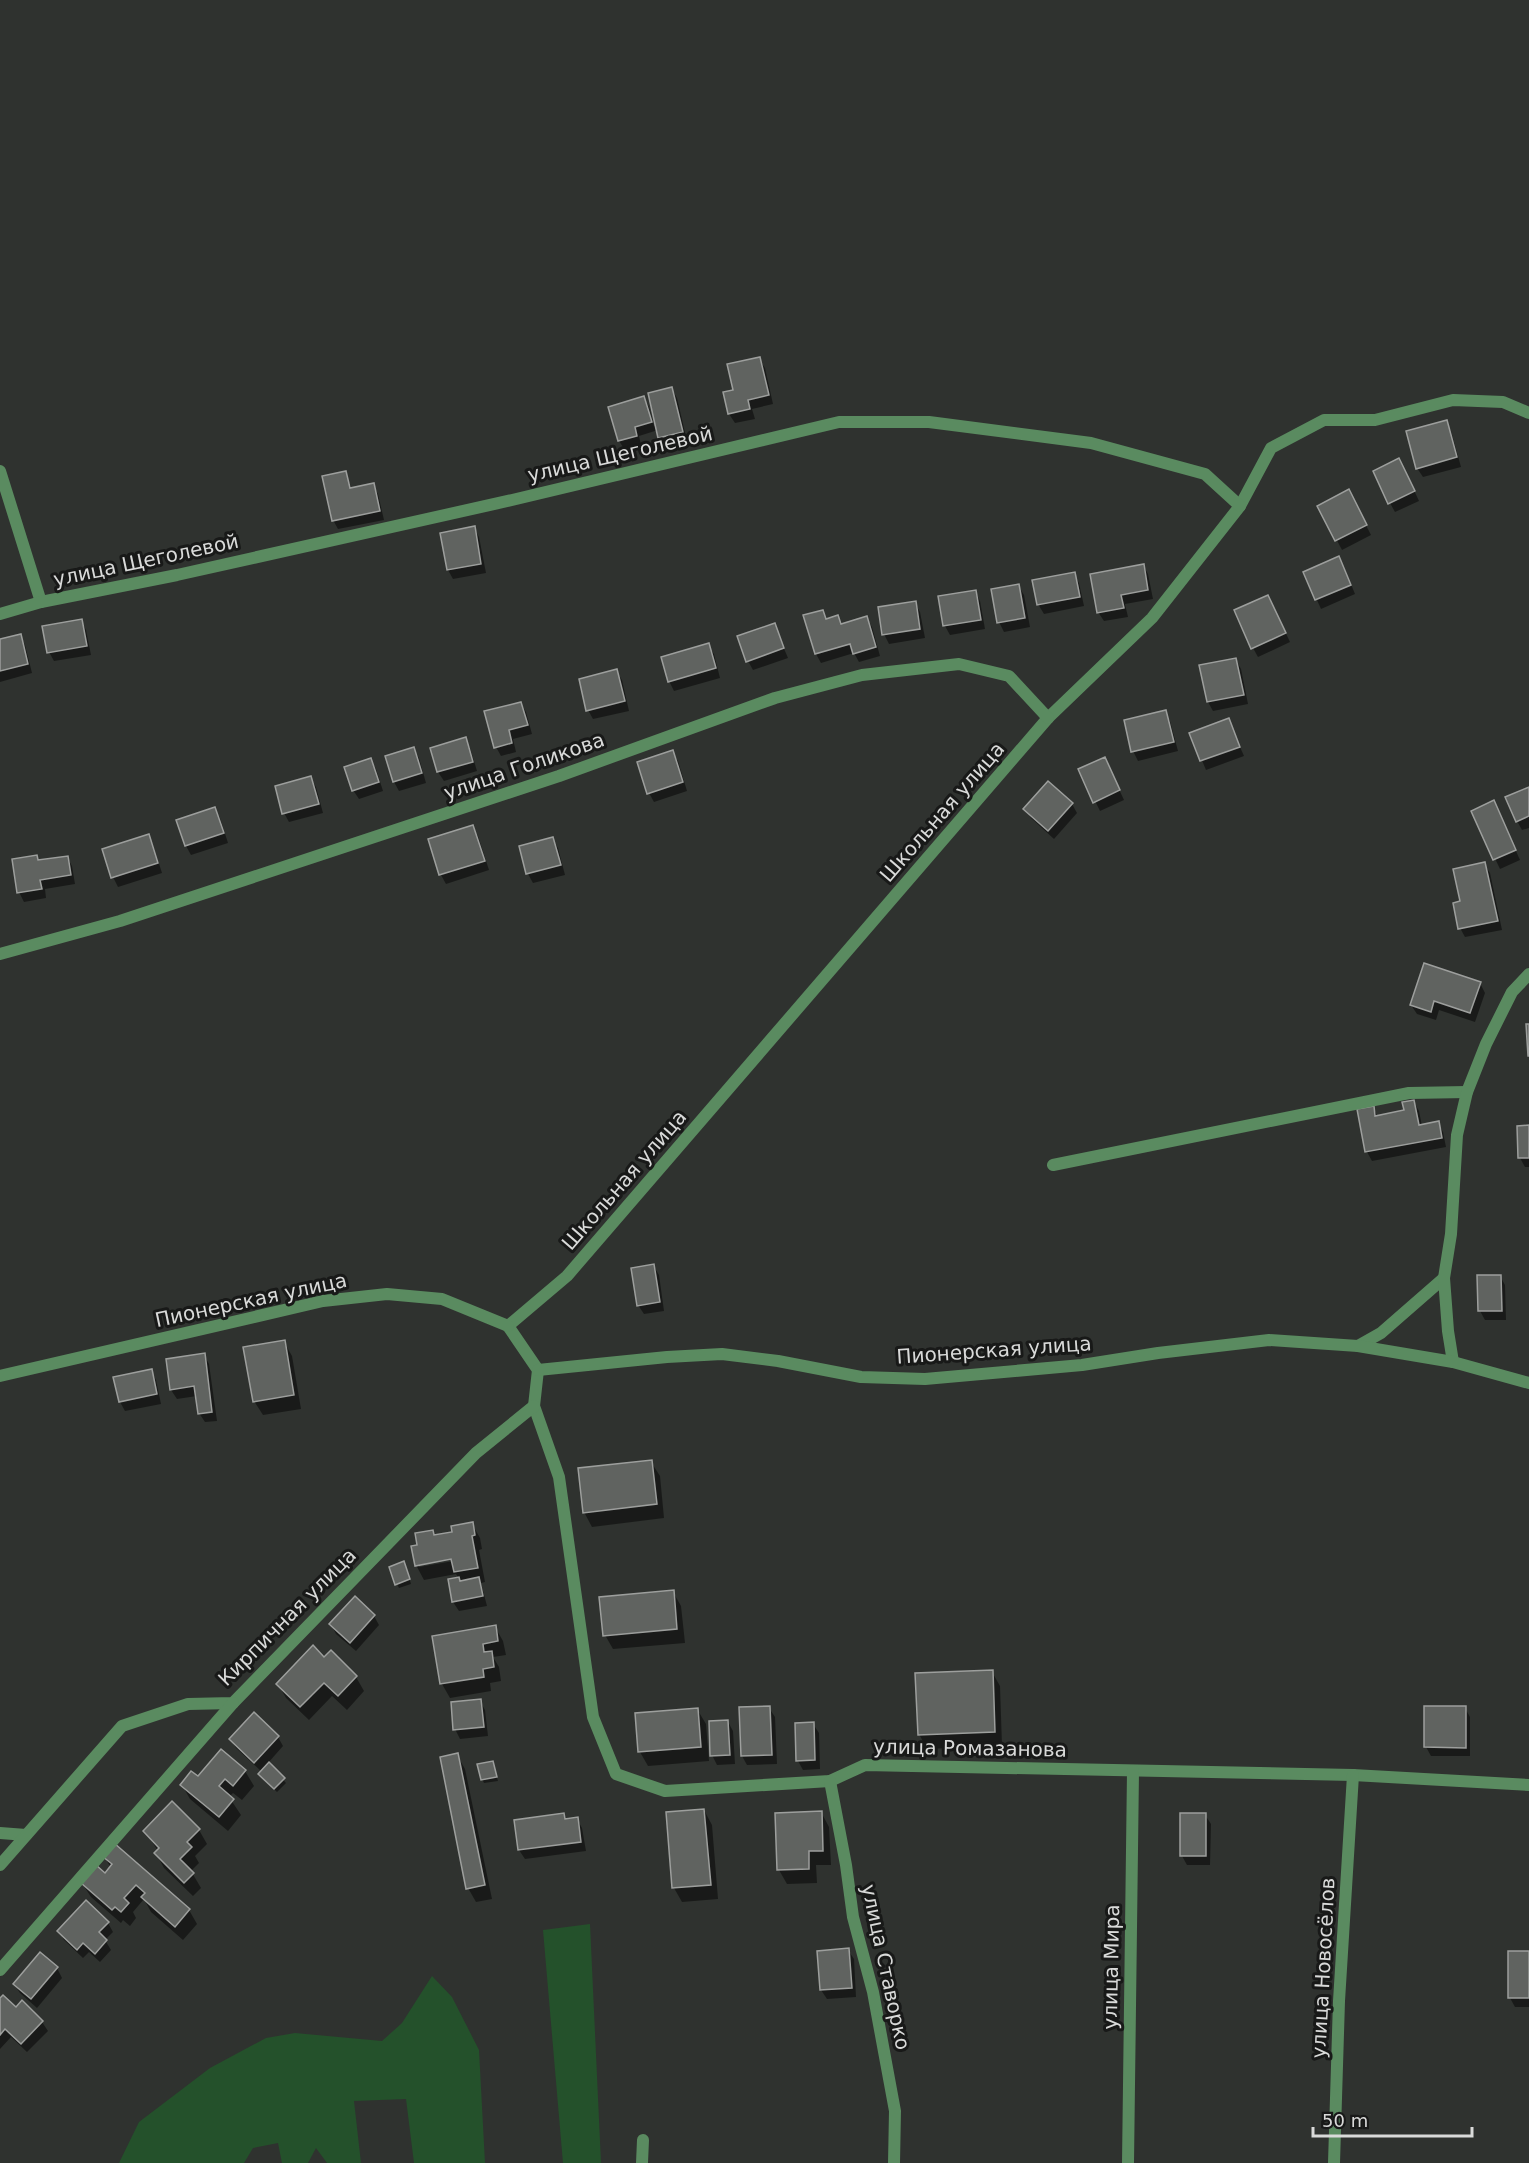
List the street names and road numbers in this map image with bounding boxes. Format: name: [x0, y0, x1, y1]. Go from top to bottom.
street label: улица Щеголевой: [525, 421, 715, 487]
street label: улица Щеголевой: [51, 529, 241, 591]
street label: улица Голикова: [440, 727, 608, 805]
street label: Школьная улица: [875, 737, 1009, 887]
street label: Школьная улица: [557, 1105, 691, 1255]
street label: Пионерская улица: [153, 1268, 349, 1332]
street label: Пионерская улица: [896, 1331, 1092, 1369]
street label: Кирпичная улица: [213, 1543, 361, 1691]
street label: улица Ромазанова: [873, 1734, 1067, 1762]
street label: улица Новосёлов: [1306, 1877, 1340, 2059]
street label: улица Ставорко: [857, 1882, 915, 2052]
street label: улица Мира: [1098, 1904, 1124, 2030]

